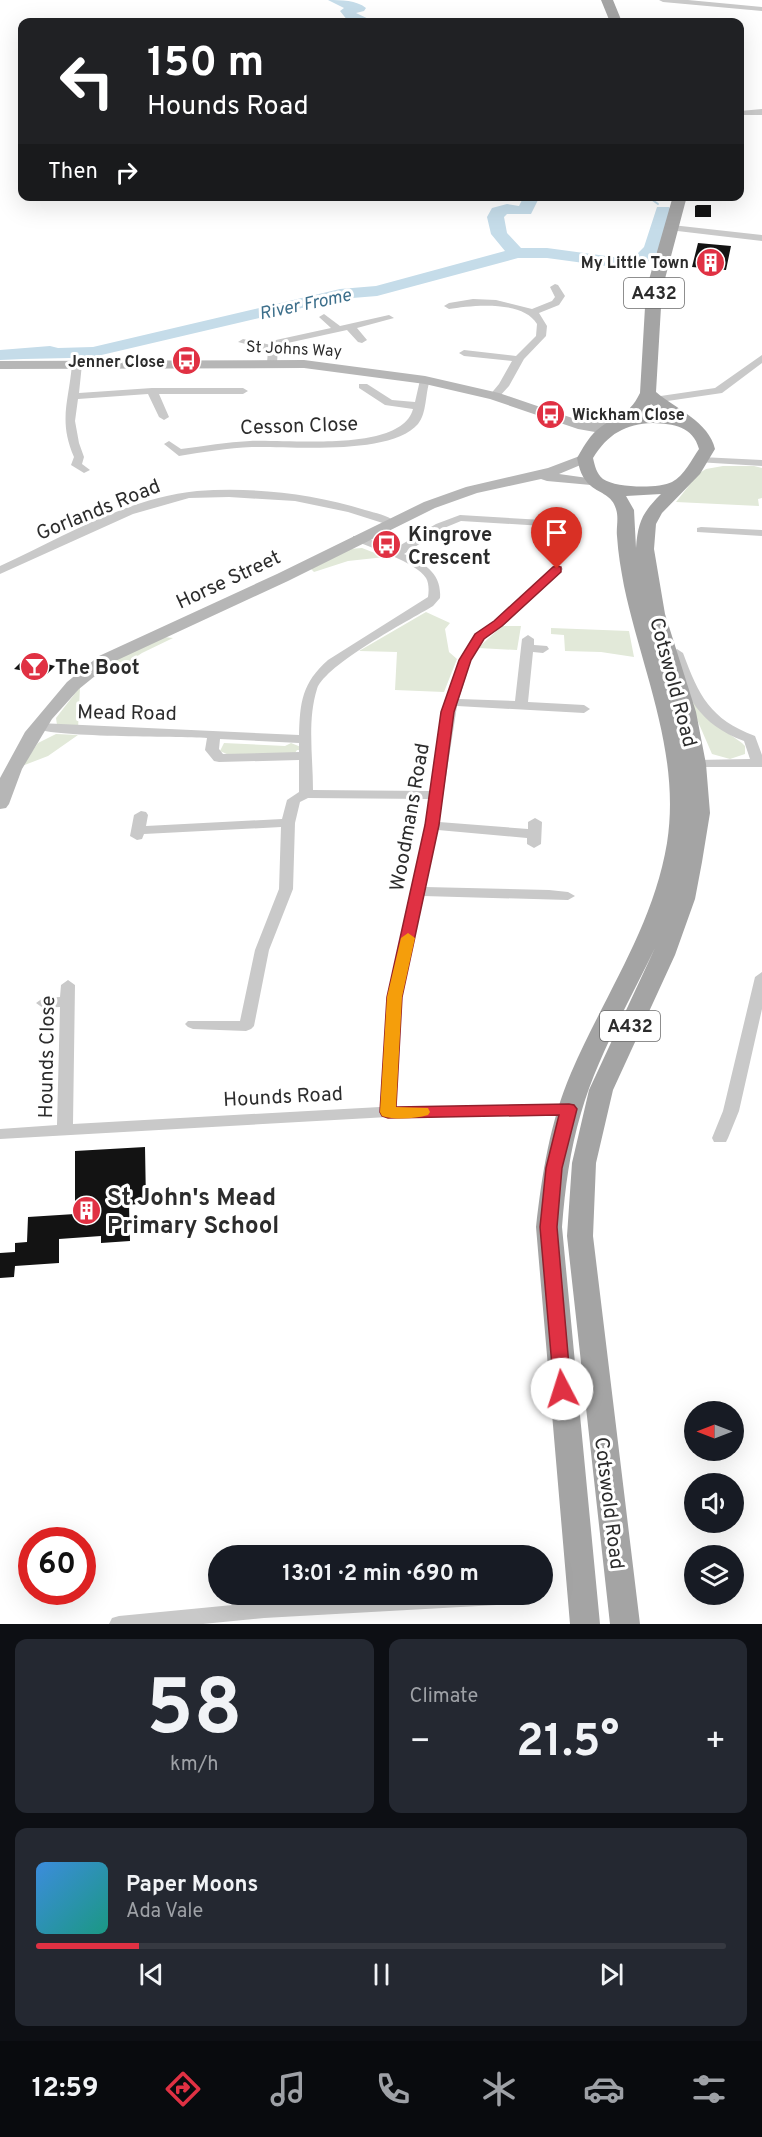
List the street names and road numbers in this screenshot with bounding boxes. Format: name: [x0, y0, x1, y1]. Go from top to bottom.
road number: A432: [624, 278, 684, 308]
street label: St Johns Way: [245, 338, 342, 362]
street label: Cesson Close: [240, 412, 359, 442]
street label: Gorlands Road: [33, 474, 165, 548]
street label: Horse Street: [172, 545, 285, 616]
street label: Cotswold Road: [642, 615, 702, 750]
street label: Mead Road: [77, 700, 177, 728]
street label: Woodmans Road: [385, 741, 437, 893]
street label: Hounds Close: [34, 996, 62, 1119]
road number: A432: [600, 1011, 660, 1041]
street label: Hounds Road: [223, 1082, 344, 1114]
street label: Cotswold Road: [587, 1436, 629, 1571]

